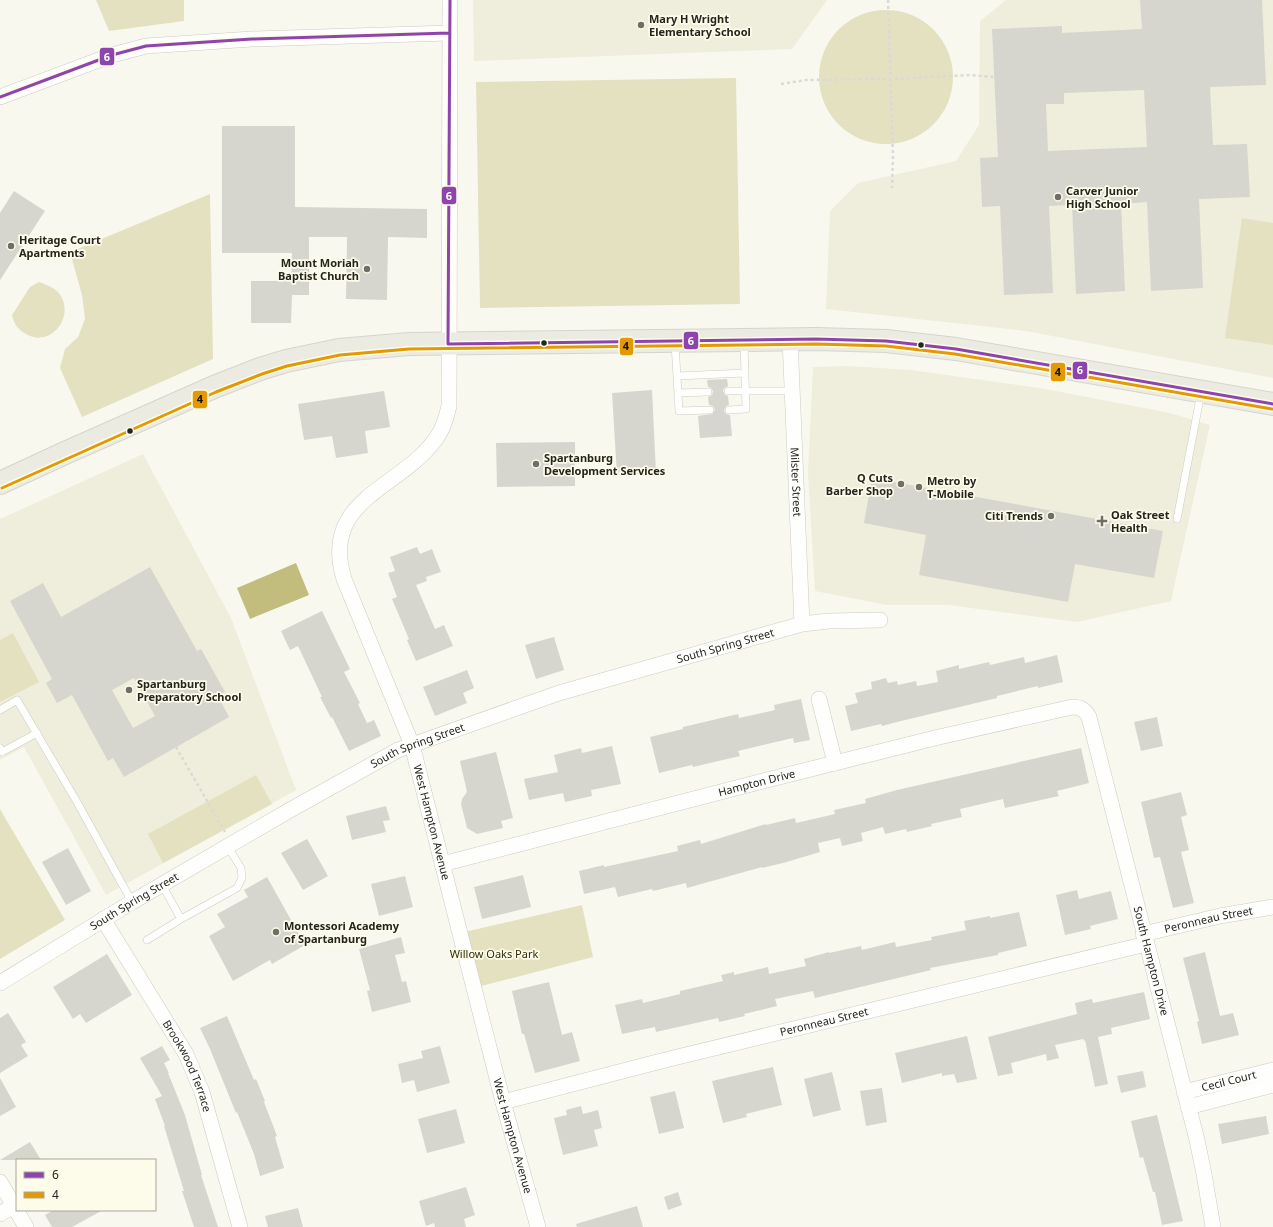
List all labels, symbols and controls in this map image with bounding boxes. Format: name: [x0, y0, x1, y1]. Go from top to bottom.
place label: Mary H Wright Elementary School: [649, 11, 751, 39]
marker: Mary H Wright Elementary School: [636, 20, 646, 30]
line badge: 6: [99, 47, 115, 66]
text: 6: [104, 49, 110, 64]
place label: Carver Junior High School: [1066, 183, 1138, 211]
line badge: 6: [441, 186, 457, 205]
text: 6: [446, 188, 452, 203]
marker: Carver Junior High School: [1053, 192, 1063, 202]
place label: Heritage Court Apartments: [19, 232, 101, 260]
marker: Heritage Court Apartments: [6, 241, 16, 251]
place label: Mount Moriah Baptist Church: [278, 255, 359, 283]
marker: Mount Moriah Baptist Church: [362, 264, 372, 274]
line badge: 6: [683, 331, 699, 350]
text: 6: [688, 333, 694, 348]
line badge: 4: [619, 337, 634, 356]
unlabelled marker: [539, 338, 549, 348]
text: 4: [623, 338, 630, 353]
unlabelled marker: [916, 340, 926, 350]
line badge: 6: [1072, 361, 1088, 380]
line badge: 4: [1050, 362, 1066, 382]
text: 6: [1077, 362, 1083, 377]
text: 4: [1055, 364, 1062, 379]
line badge: 4: [192, 390, 208, 409]
text: 4: [197, 391, 204, 406]
unlabelled marker: [125, 426, 135, 436]
street label: Milster Street: [788, 447, 805, 517]
place label: Spartanburg Development Services: [544, 450, 666, 478]
marker: Spartanburg Development Services: [531, 459, 541, 469]
place label: Q Cuts Barber Shop: [826, 470, 893, 498]
place label: Metro by T-Mobile: [927, 473, 977, 501]
marker: Q Cuts Barber Shop: [896, 479, 906, 489]
marker: Metro by T-Mobile: [914, 482, 924, 492]
place label: Oak Street Health: [1111, 507, 1170, 535]
place label: Citi Trends: [985, 508, 1043, 523]
marker: Citi Trends: [1046, 511, 1056, 521]
marker: Oak Street Health: [1096, 515, 1108, 527]
street label: South Spring Street: [675, 624, 776, 666]
place label: Spartanburg Preparatory School: [137, 676, 242, 704]
marker: Spartanburg Preparatory School: [124, 685, 134, 695]
street label: South Spring Street: [367, 719, 466, 771]
street label: West Hampton Avenue: [410, 763, 454, 882]
street label: Hampton Drive: [716, 765, 797, 799]
street label: South Spring Street: [87, 869, 181, 933]
street label: Peronneau Street: [1162, 903, 1254, 936]
street label: South Hampton Drive: [1131, 905, 1173, 1017]
place label: Montessori Academy of Spartanburg: [284, 918, 400, 946]
marker: Montessori Academy of Spartanburg: [271, 927, 281, 937]
park label: Willow Oaks Park: [450, 946, 538, 961]
street label: Peronneau Street: [778, 1003, 870, 1039]
street label: Brookwood Terrace: [160, 1017, 215, 1114]
street label: Cecil Court: [1200, 1066, 1258, 1094]
street label: West Hampton Avenue: [490, 1077, 536, 1195]
legend: [16, 1159, 156, 1211]
text: 6: [52, 1166, 59, 1183]
text: 4: [52, 1186, 59, 1203]

